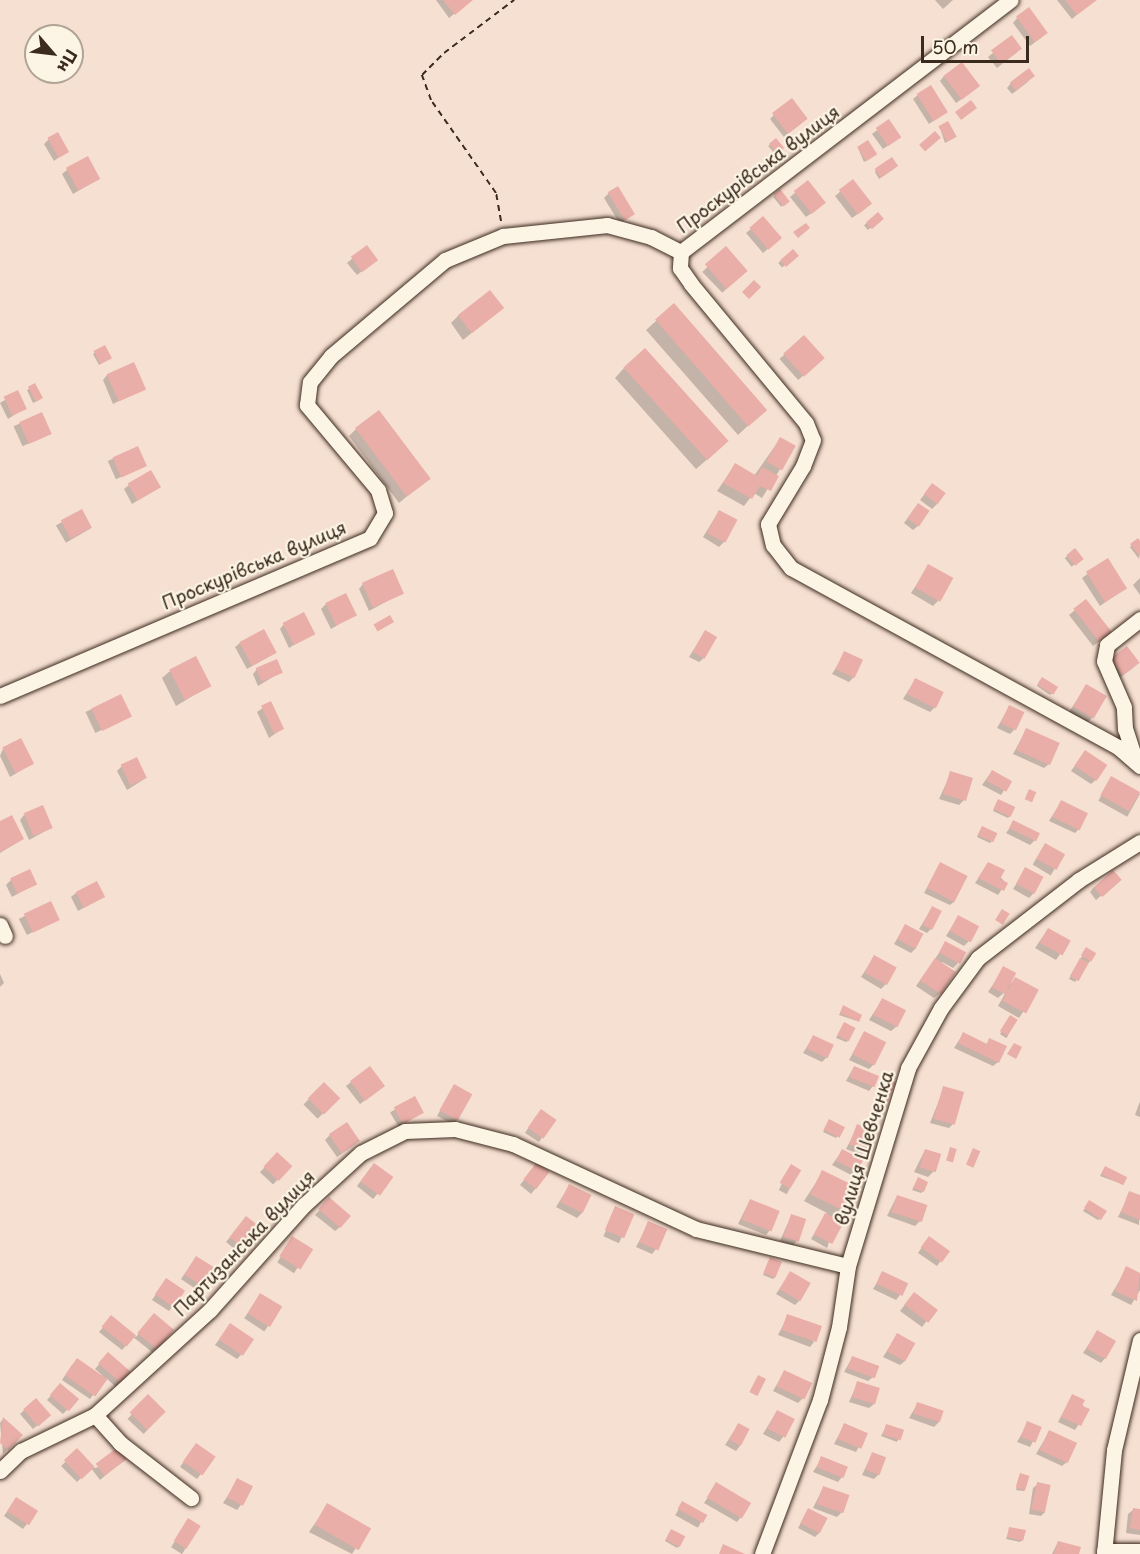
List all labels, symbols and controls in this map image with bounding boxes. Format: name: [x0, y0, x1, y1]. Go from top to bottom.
north arrow: [24, 24, 84, 84]
scale bar: [924, 24, 1032, 62]
text: 50 m: [932, 33, 979, 60]
text: Пн: [52, 46, 84, 77]
street label: Проскурівська вулиця: [672, 100, 844, 238]
street label: Проскурівська вулиця: [158, 516, 350, 614]
street label: вулиця Шевченка: [830, 1068, 898, 1228]
street label: Партизанська вулиця: [169, 1165, 319, 1321]

